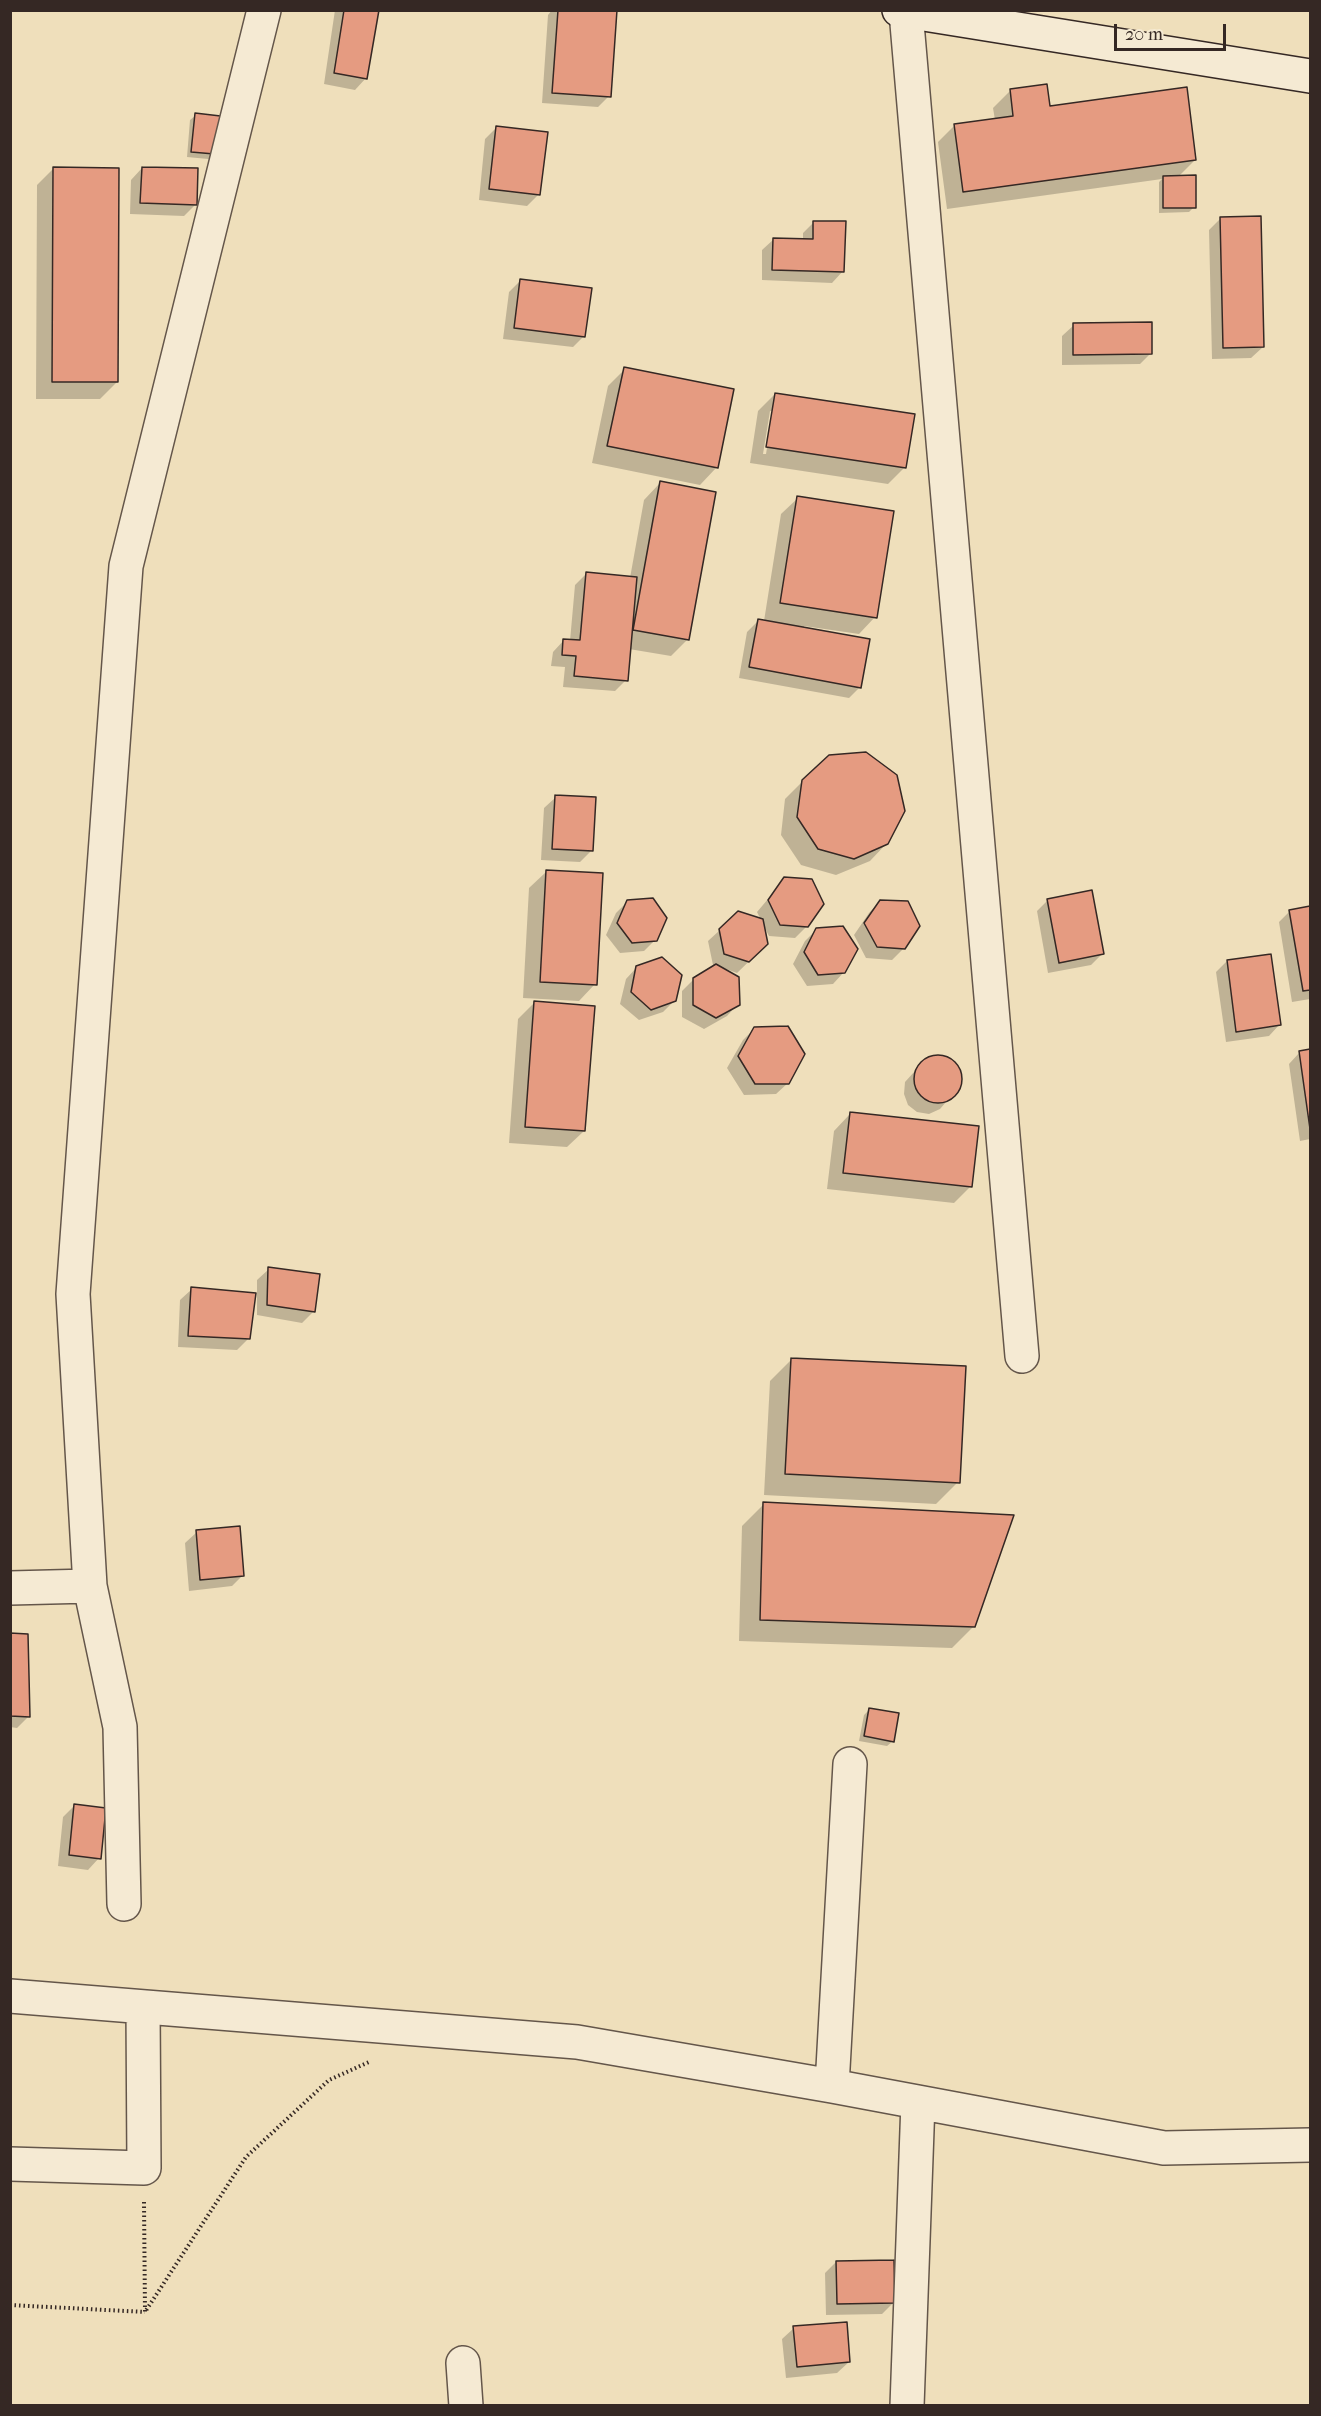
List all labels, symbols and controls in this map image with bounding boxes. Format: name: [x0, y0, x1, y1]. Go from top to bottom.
scale bar: [1117, 12, 1230, 50]
text: 20 m: [1125, 24, 1163, 45]

